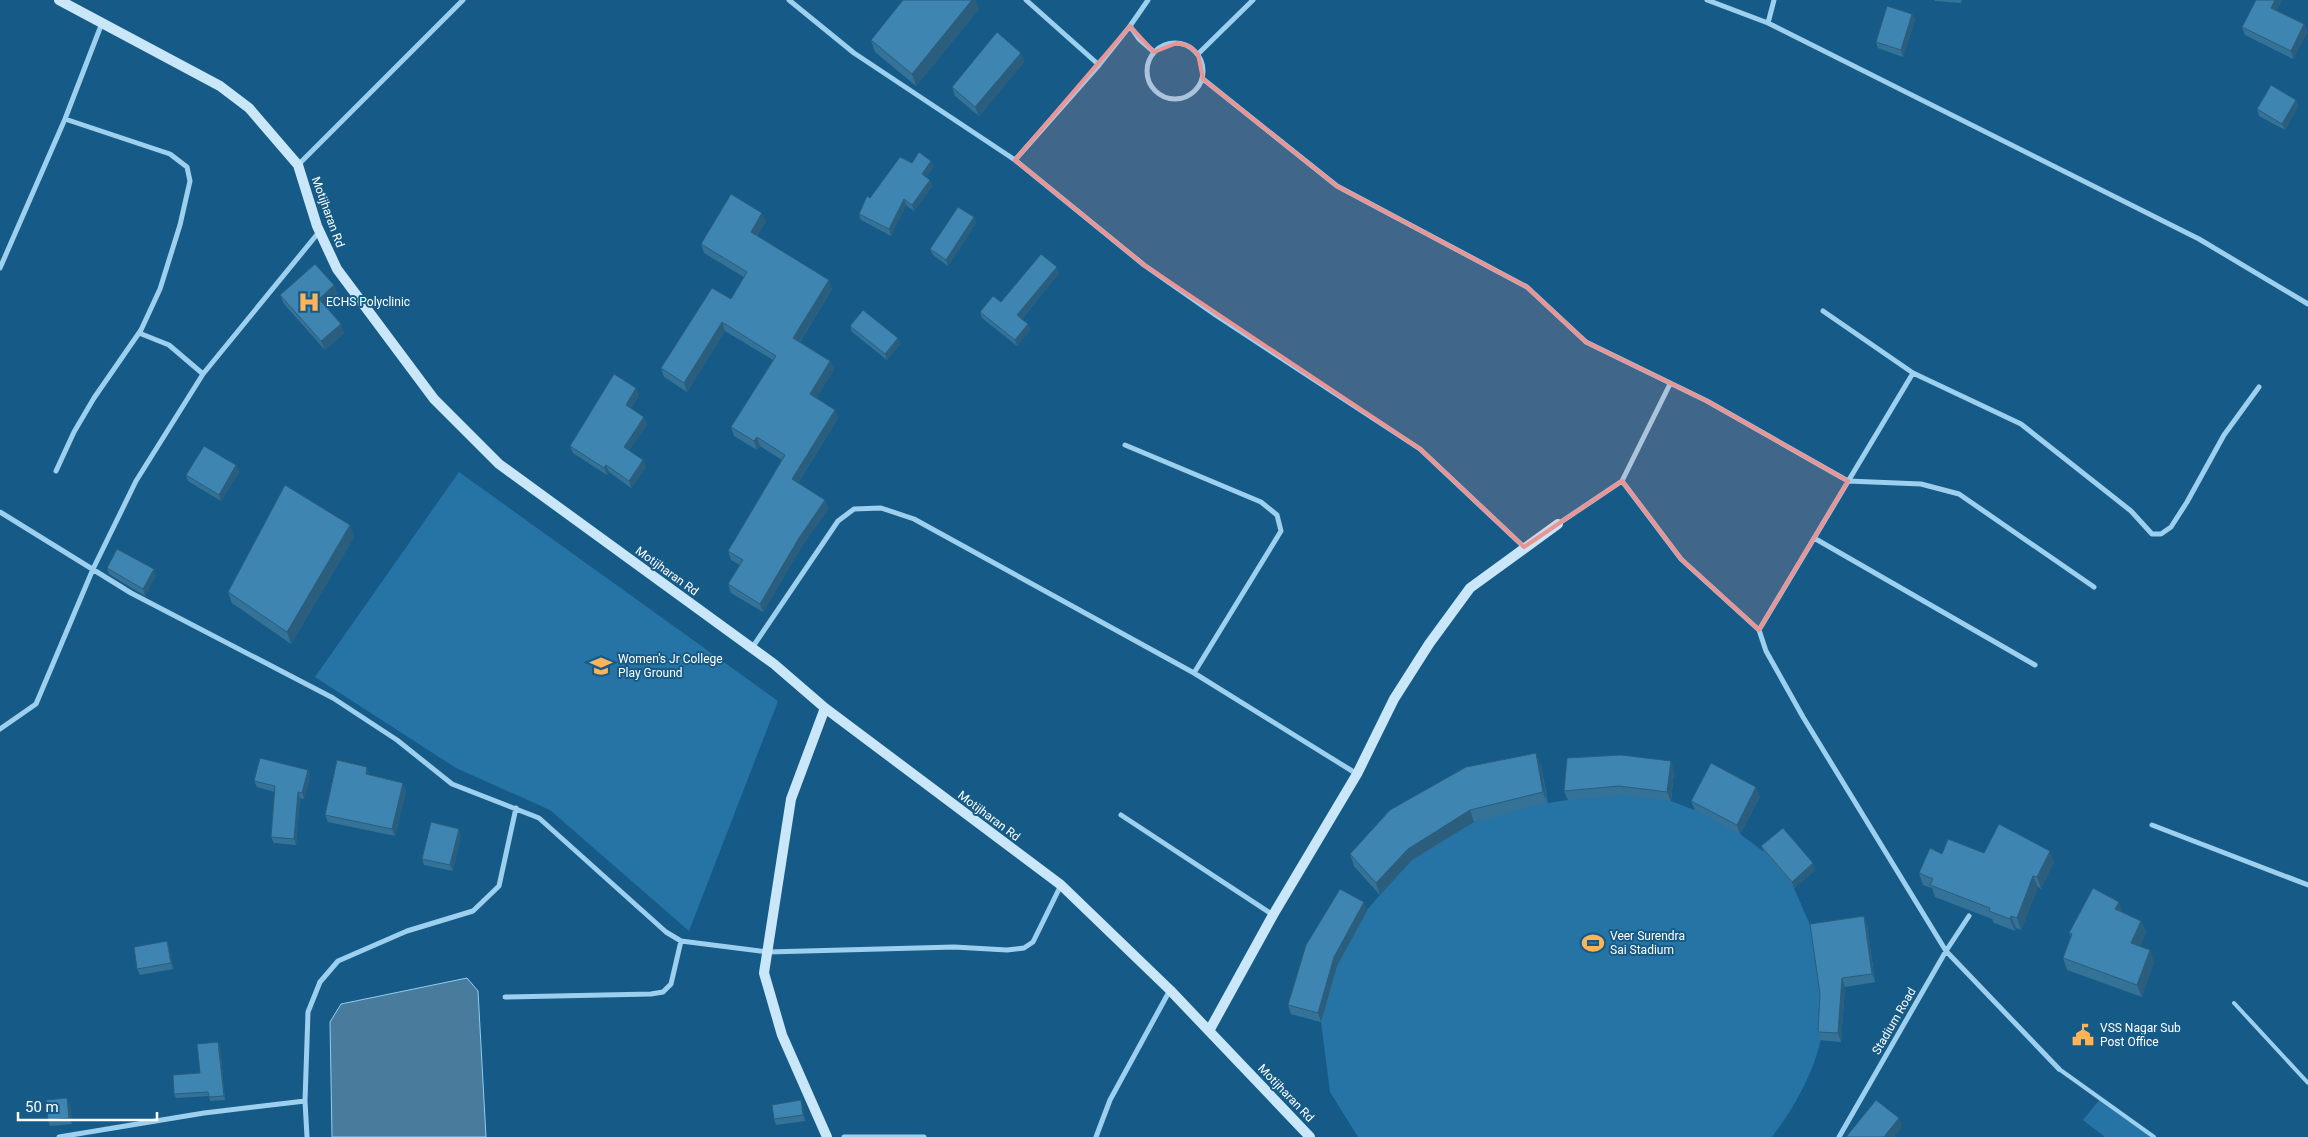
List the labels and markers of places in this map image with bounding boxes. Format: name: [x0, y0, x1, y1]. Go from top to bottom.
hospital icon: ECHS Polyclinic: [296, 289, 322, 315]
place label: ECHS Polyclinic: [326, 295, 410, 309]
place label: Women's Jr College Play Ground: [618, 652, 723, 680]
school or university icon: Women's Jr College Play Ground: [588, 653, 614, 679]
place label: Veer Surendra Sai Stadium: [1610, 929, 1685, 957]
sports icon: Veer Surendra Sai Stadium: [1580, 930, 1606, 956]
place label: VSS Nagar Sub Post Office: [2100, 1021, 2181, 1049]
public building icon: VSS Nagar Sub Post Office: [2070, 1022, 2096, 1048]

